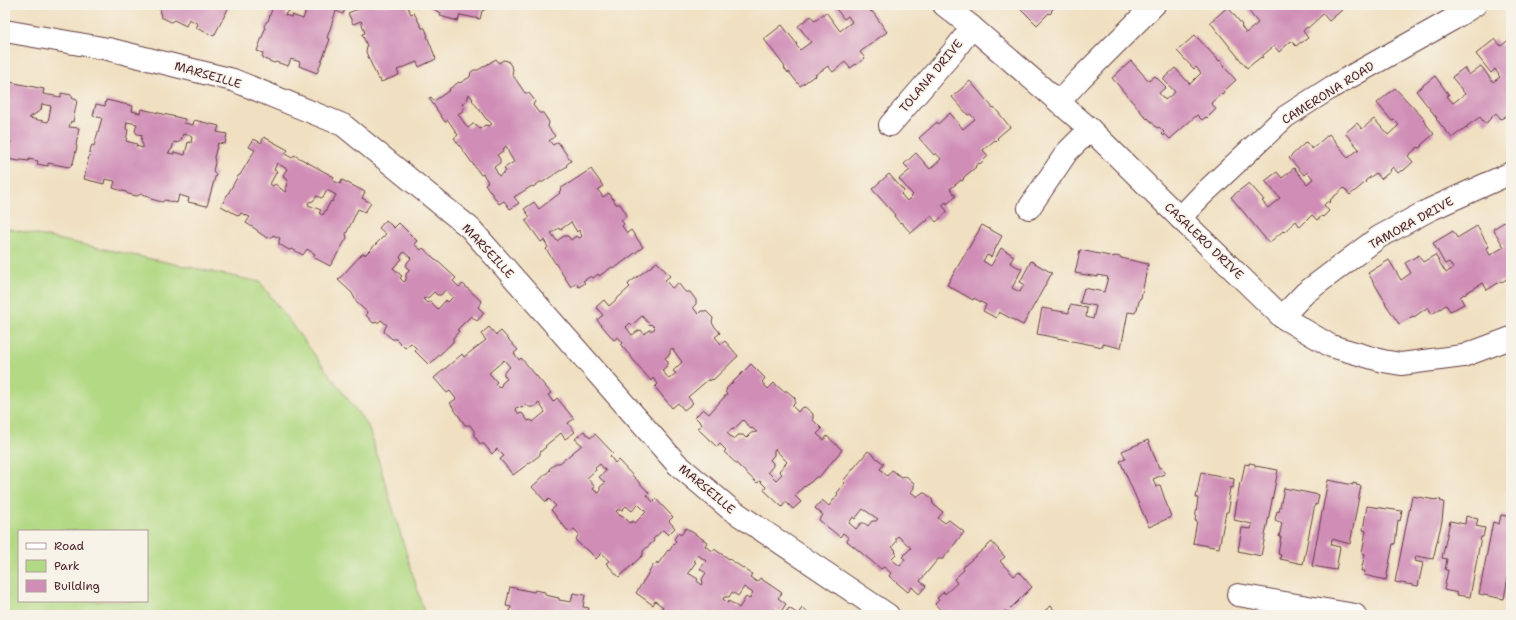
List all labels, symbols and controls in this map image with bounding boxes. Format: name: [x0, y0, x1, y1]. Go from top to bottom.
street label: TOLANA DRIVE: [896, 36, 966, 116]
street label: MARSEILLE: [173, 58, 243, 92]
street label: CAMERONA ROAD: [1279, 58, 1377, 128]
street label: TAMORA DRIVE: [1366, 193, 1456, 253]
street label: CASALERO DRIVE: [1161, 199, 1247, 283]
street label: MARSEILLE: [459, 220, 517, 282]
street label: MARSEILLE: [675, 461, 739, 517]
legend: [18, 530, 148, 602]
text: Road: [54, 538, 85, 554]
text: Park: [54, 558, 80, 574]
text: Building: [54, 578, 100, 594]

